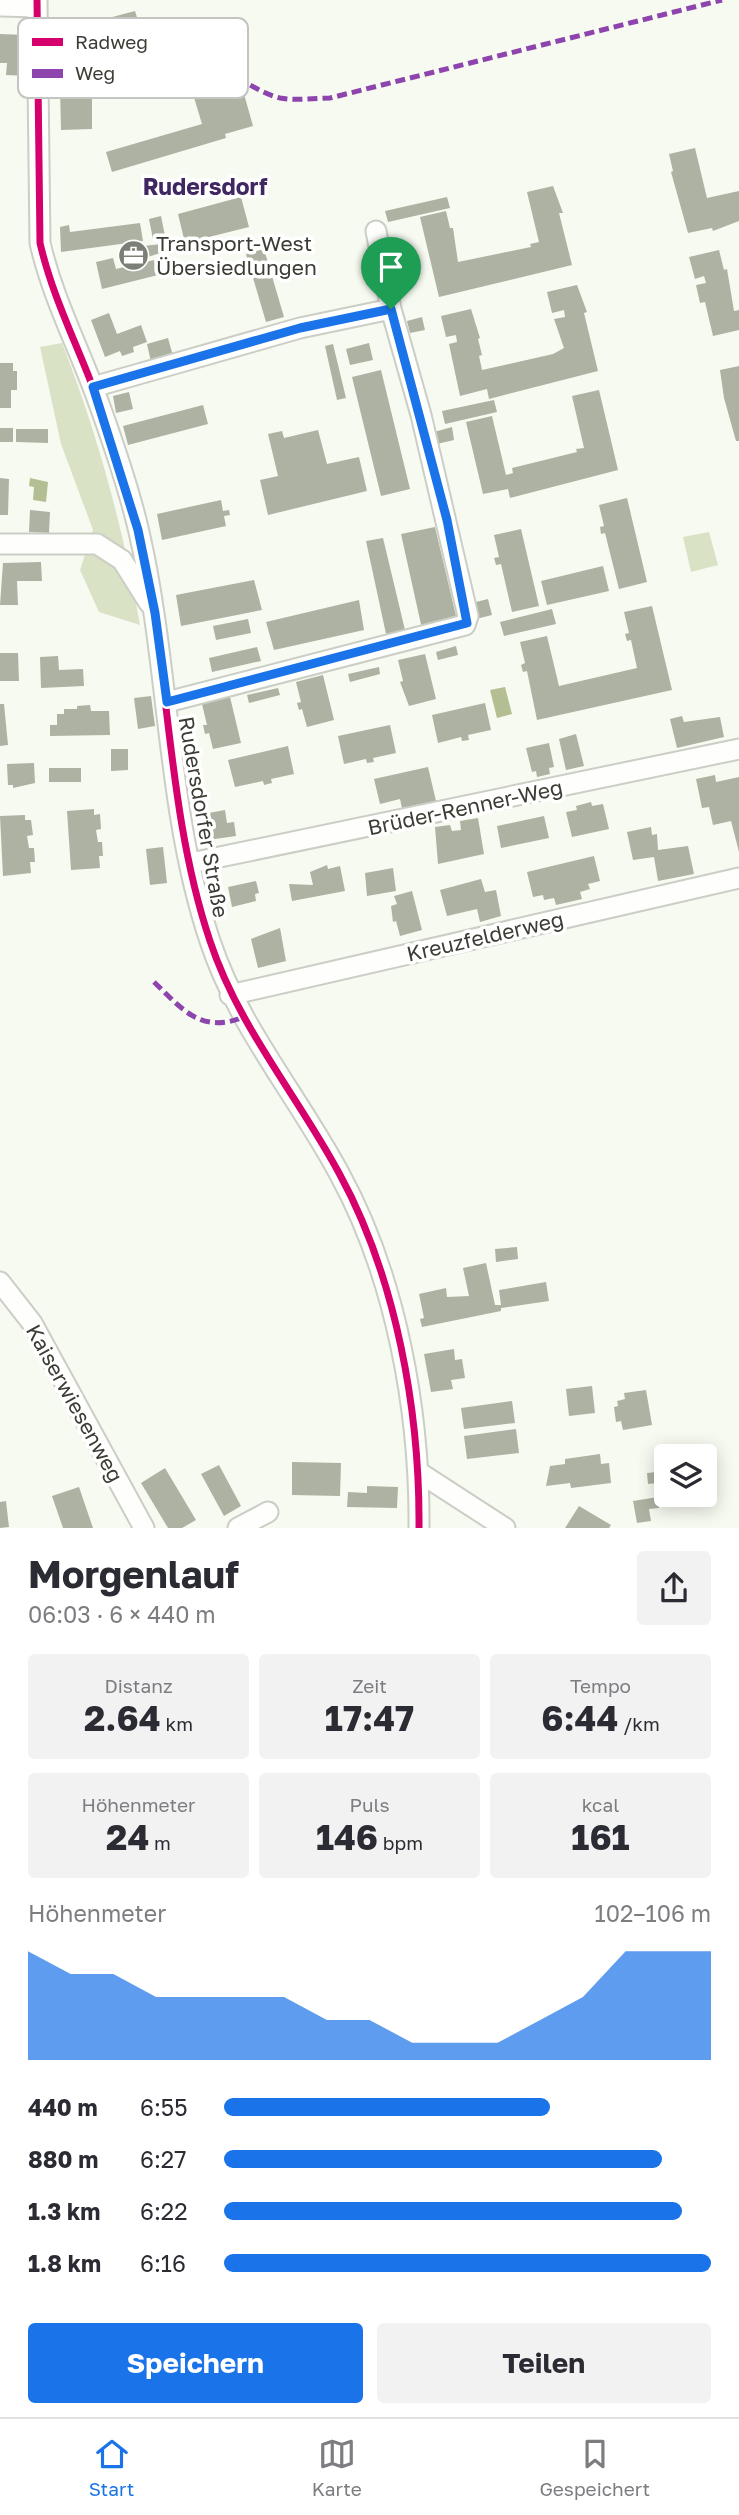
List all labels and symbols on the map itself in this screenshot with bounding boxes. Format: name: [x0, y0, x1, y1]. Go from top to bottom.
legend: [18, 18, 248, 98]
text: Radweg: [75, 30, 148, 53]
text: Weg: [75, 61, 115, 84]
district label: Rudersdorf: [143, 172, 268, 200]
place label: Transport-West Übersiedlungen: [156, 230, 317, 280]
pin: [361, 237, 421, 309]
office icon: Transport-West Übersiedlungen: [116, 238, 150, 272]
street label: Rudersdorfer Straße: [174, 714, 234, 920]
street label: Brüder-Renner-Weg: [365, 774, 565, 840]
street label: Kreuzfelderweg: [404, 905, 566, 967]
street label: Kaiserwiesenweg: [21, 1320, 129, 1486]

